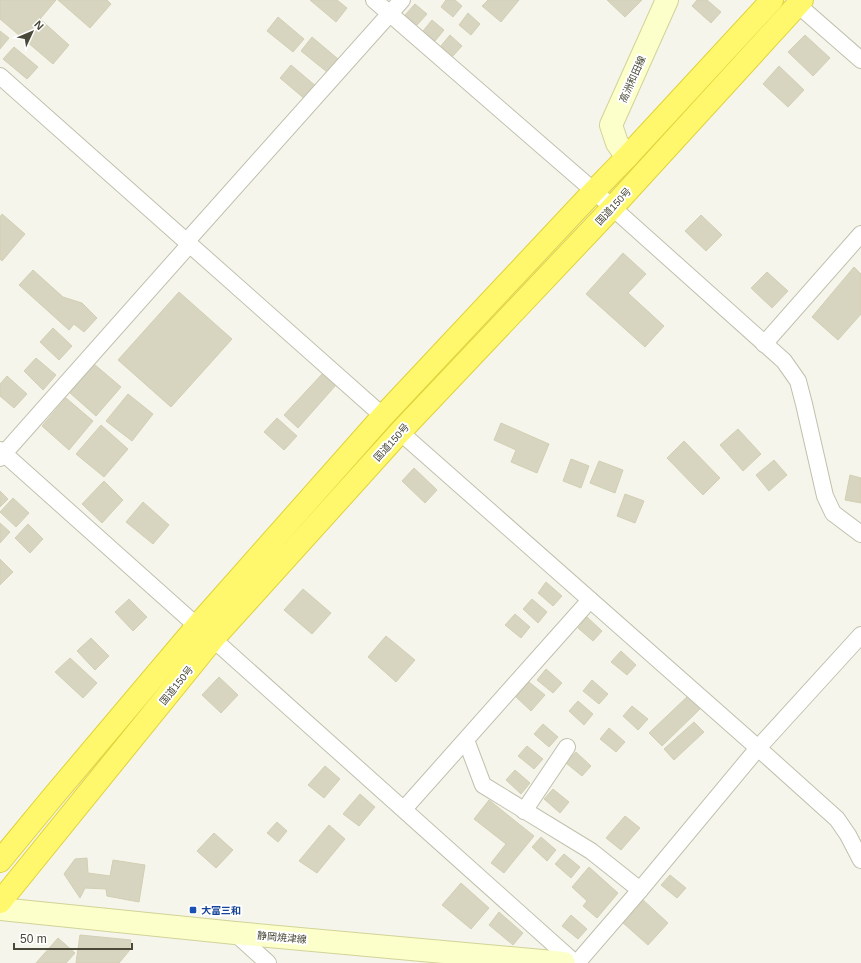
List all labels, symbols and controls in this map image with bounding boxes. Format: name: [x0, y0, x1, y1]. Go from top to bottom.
north arrow: [12, 12, 52, 52]
text: N: [32, 18, 46, 32]
street label: 高洲和田線: [617, 54, 648, 104]
street label: 国道150号: [593, 186, 633, 227]
street label: 国道150号: [372, 421, 411, 463]
street label: 国道150号: [157, 664, 195, 707]
marker: 大富三和: [188, 905, 198, 915]
place label: 大富三和: [201, 905, 241, 916]
scale bar: [14, 925, 132, 951]
street label: 静岡焼津線: [257, 930, 307, 945]
text: 50 m: [20, 932, 47, 946]

